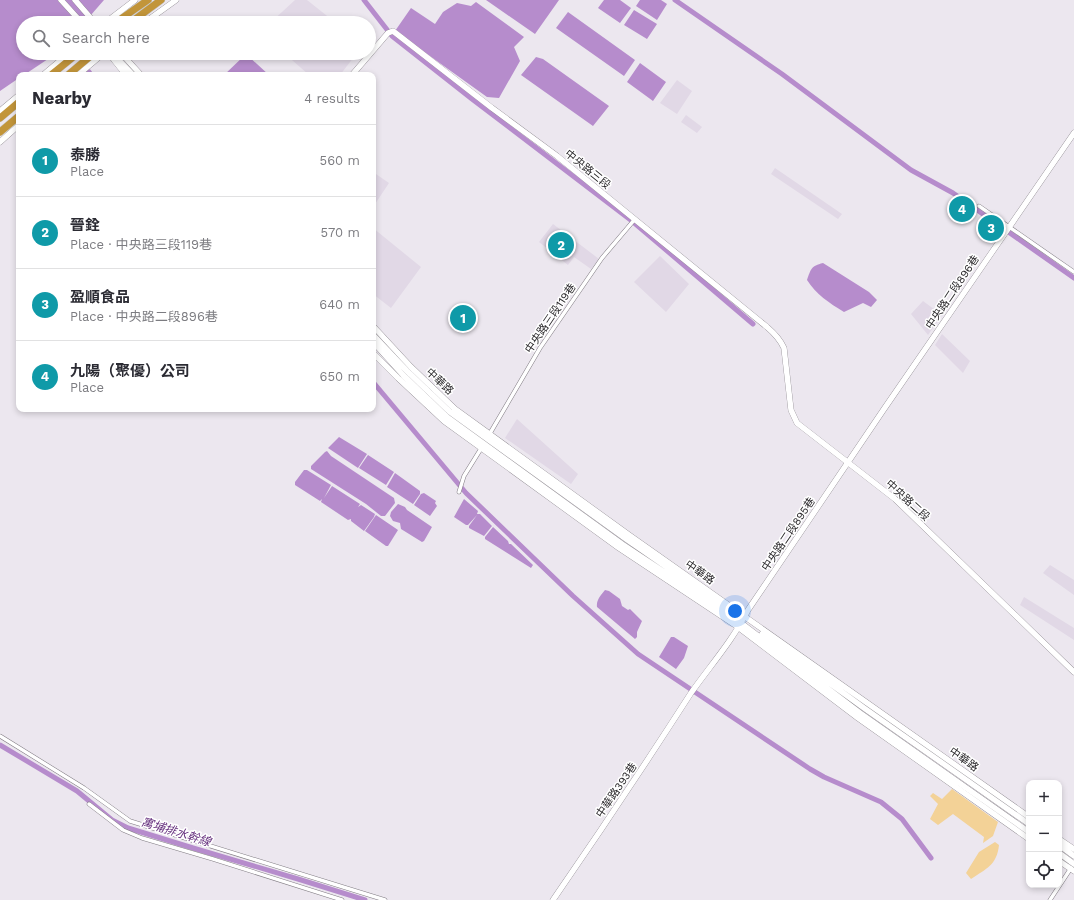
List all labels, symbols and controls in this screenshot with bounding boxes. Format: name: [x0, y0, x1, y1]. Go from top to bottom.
search box: [16, 16, 376, 60]
icon: search: [30, 27, 52, 49]
text: Search here: [62, 29, 150, 47]
text: Nearby: [32, 88, 91, 108]
text: 4 results: [304, 91, 360, 106]
text: 泰勝: [70, 146, 100, 164]
street label: 中央路三段: [562, 147, 613, 192]
text: 1: [42, 153, 48, 168]
text: 560 m: [320, 153, 360, 168]
text: Place: [70, 164, 104, 179]
pin: 4: [949, 194, 975, 224]
pin: 3: [978, 213, 1004, 243]
text: 晉銓: [70, 216, 100, 234]
text: 2: [41, 225, 49, 240]
text: 570 m: [320, 225, 360, 240]
pin: 2: [548, 230, 574, 260]
text: Place · 中央路三段119巷: [70, 237, 212, 252]
street label: 中央路二段896巷: [923, 253, 982, 332]
street label: 中央路三段119巷: [522, 281, 579, 356]
text: 盈順食品: [70, 288, 130, 306]
text: 3: [41, 297, 49, 312]
text: 640 m: [319, 297, 360, 312]
pin: 1: [450, 303, 476, 333]
text: Place · 中央路二段896巷: [70, 309, 218, 324]
text: 九陽（聚優）公司: [70, 362, 190, 380]
street label: 中華路: [423, 365, 456, 397]
text: 4: [41, 369, 49, 384]
text: 650 m: [320, 369, 360, 384]
text: Place: [70, 380, 104, 395]
street label: 中央路二段: [883, 477, 932, 524]
street label: 中央路二段895巷: [759, 495, 818, 574]
street label: 中華路: [682, 558, 717, 587]
your location: [725, 601, 745, 621]
street label: 中華路: [946, 745, 981, 774]
street label: 中華路393巷: [593, 760, 640, 820]
map controls: [1026, 780, 1062, 888]
button: +: [1026, 780, 1062, 816]
water label: 寓埔排水幹線: [140, 815, 214, 850]
button: −: [1026, 816, 1062, 852]
button: locate: [1026, 852, 1062, 888]

